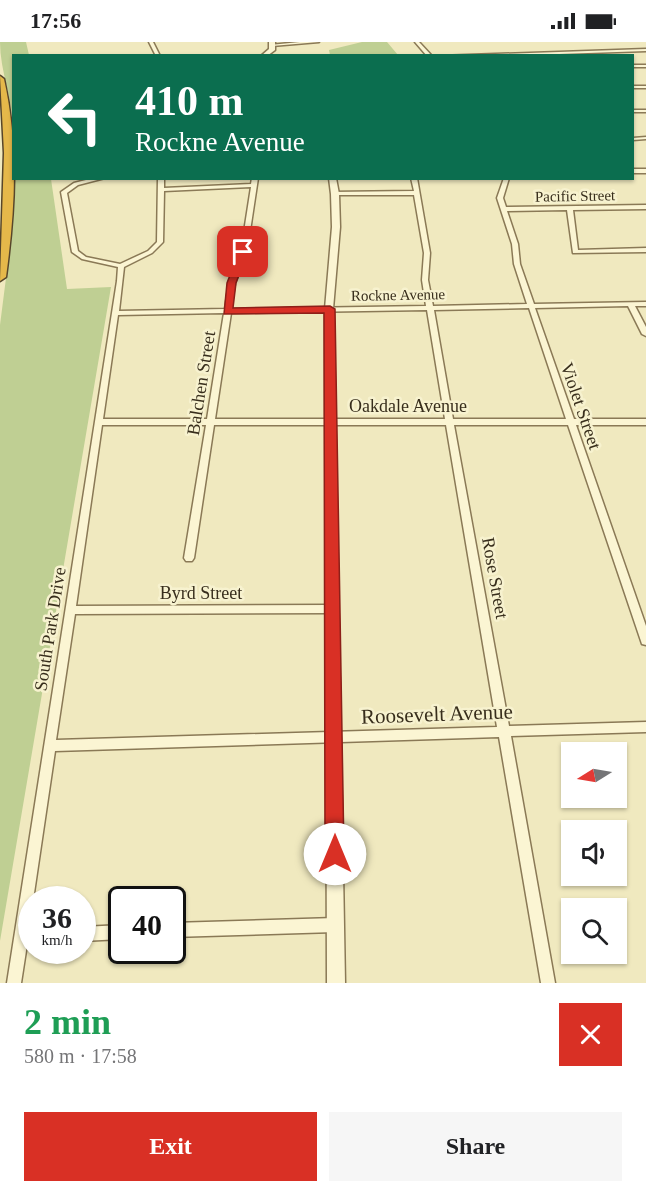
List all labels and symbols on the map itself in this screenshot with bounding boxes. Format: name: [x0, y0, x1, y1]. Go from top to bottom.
street label: Pacific Street: [535, 187, 616, 205]
pin: [217, 226, 268, 277]
street label: Rockne Avenue: [351, 286, 446, 304]
street label: Balchen Street: [183, 329, 219, 437]
street label: Violet Street: [557, 360, 605, 452]
street label: Oakdale Avenue: [349, 396, 467, 416]
street label: Rose Street: [478, 536, 512, 620]
street label: South Park Drive: [30, 566, 70, 692]
street label: Byrd Street: [160, 583, 242, 603]
street label: Roosevelt Avenue: [361, 699, 513, 729]
north arrow: [561, 742, 627, 808]
position arrow: [303, 822, 367, 886]
speed limit sign: 40: [108, 886, 186, 964]

